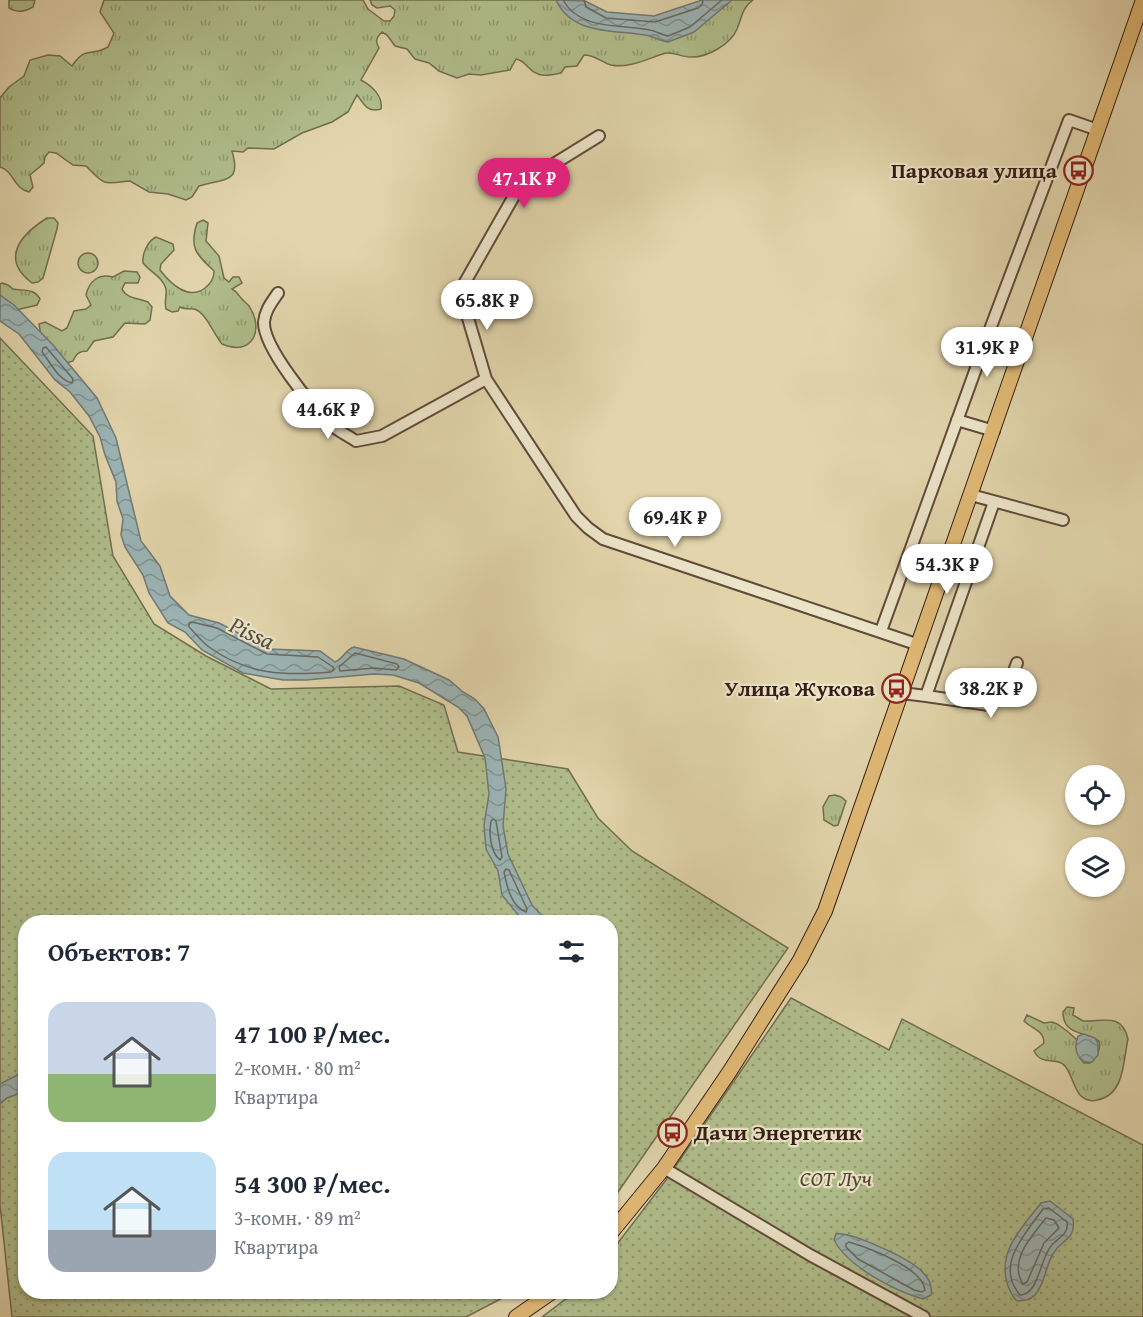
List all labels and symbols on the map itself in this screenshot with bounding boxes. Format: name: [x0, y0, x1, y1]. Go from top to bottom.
place label: Парковая улица: [891, 154, 1058, 186]
bus stop icon: Парковая улица: [1062, 154, 1094, 186]
pin: 47.1K ₽: [469, 158, 579, 209]
pin: 65.8K ₽: [432, 280, 542, 331]
pin: 31.9K ₽: [932, 327, 1042, 378]
pin: 44.6K ₽: [273, 389, 383, 440]
pin: 69.4K ₽: [620, 497, 730, 548]
pin: 54.3K ₽: [892, 544, 1002, 595]
water label: Pissa: [223, 607, 281, 658]
pin: 38.2K ₽: [936, 668, 1046, 719]
place label: Улица Жукова: [724, 672, 876, 704]
bus stop icon: Улица Жукова: [880, 672, 912, 704]
bus stop icon: Дачи Энергетик: [657, 1116, 689, 1148]
place label: Дачи Энергетик: [693, 1116, 862, 1148]
park label: СОТ Луч: [800, 1162, 873, 1194]

